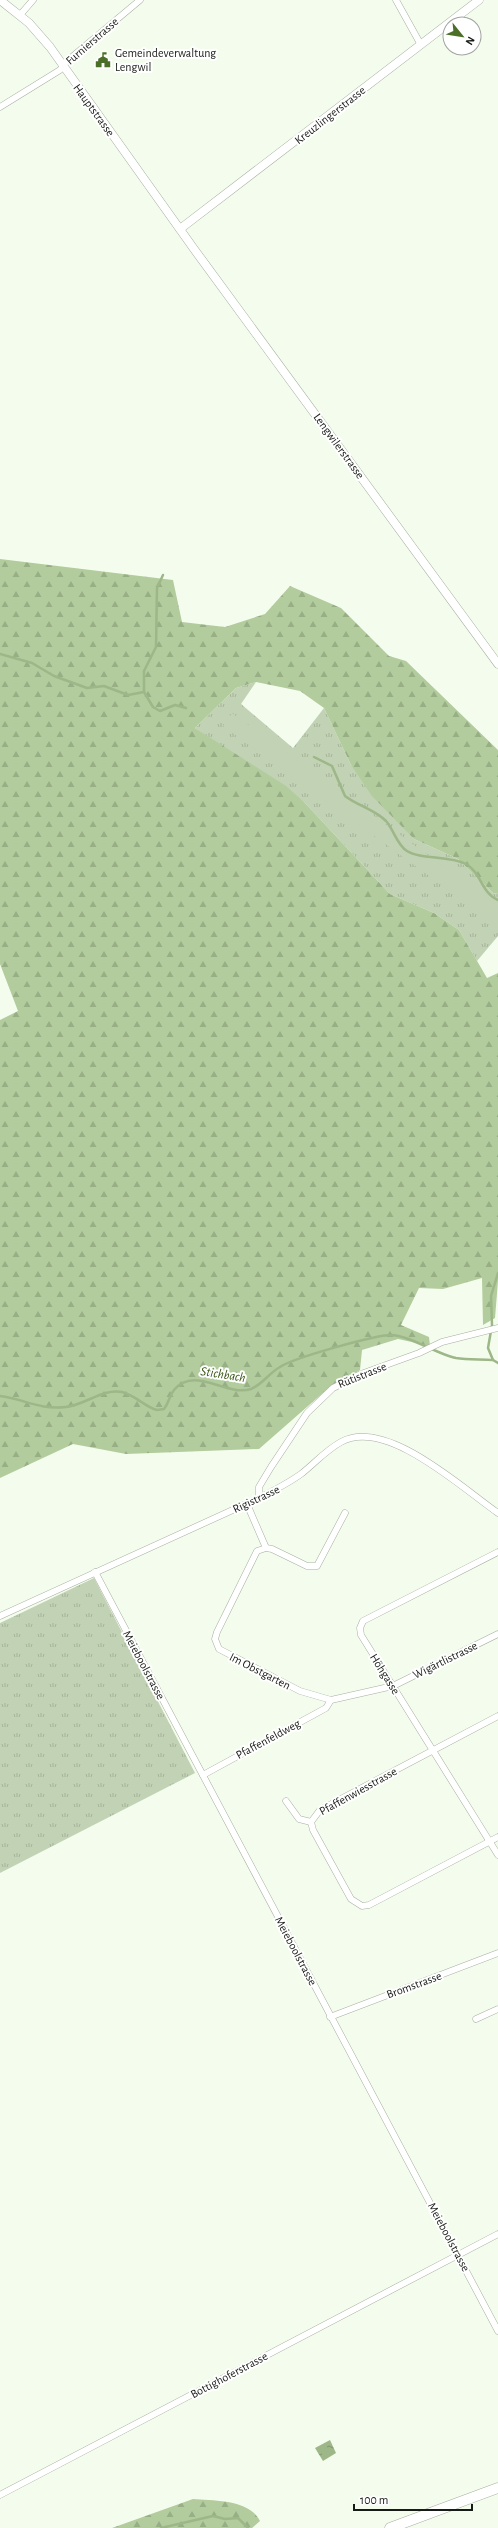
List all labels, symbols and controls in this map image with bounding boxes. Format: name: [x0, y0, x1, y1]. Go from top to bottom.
street label: Furnierstrasse: [64, 15, 120, 67]
north arrow: [442, 16, 482, 56]
text: N: [464, 35, 477, 47]
place label: Gemeindeverwaltung Lengwil: [115, 47, 216, 73]
public building icon: Gemeindeverwaltung Lengwil: [94, 51, 112, 69]
street label: Hauptstrasse: [71, 82, 117, 138]
street label: Kreuzlingerstrasse: [292, 84, 368, 146]
street label: Lengwilerstrasse: [311, 411, 367, 481]
street label: Rütistrasse: [336, 1360, 388, 1390]
water label: Stichbach: [200, 1365, 246, 1385]
street label: Rigistrasse: [231, 1483, 281, 1515]
street label: Meieboolstrasse: [121, 1629, 167, 1701]
street label: Wigärtlistrasse: [411, 1639, 479, 1681]
street label: Im Obstgarten: [227, 1650, 293, 1692]
street label: Höhgasse: [368, 1651, 402, 1697]
street label: Pfaffenfeldweg: [234, 1717, 302, 1761]
street label: Pfaffenwiesstrasse: [317, 1765, 399, 1817]
street label: Meieboolstrasse: [273, 1915, 319, 1987]
street label: Bromstrasse: [385, 1970, 443, 2000]
street label: Meieboolstrasse: [426, 2201, 472, 2273]
street label: Bottighoferstrasse: [189, 2350, 269, 2400]
scale bar: [354, 2486, 472, 2512]
text: 100 m: [360, 2494, 388, 2506]

